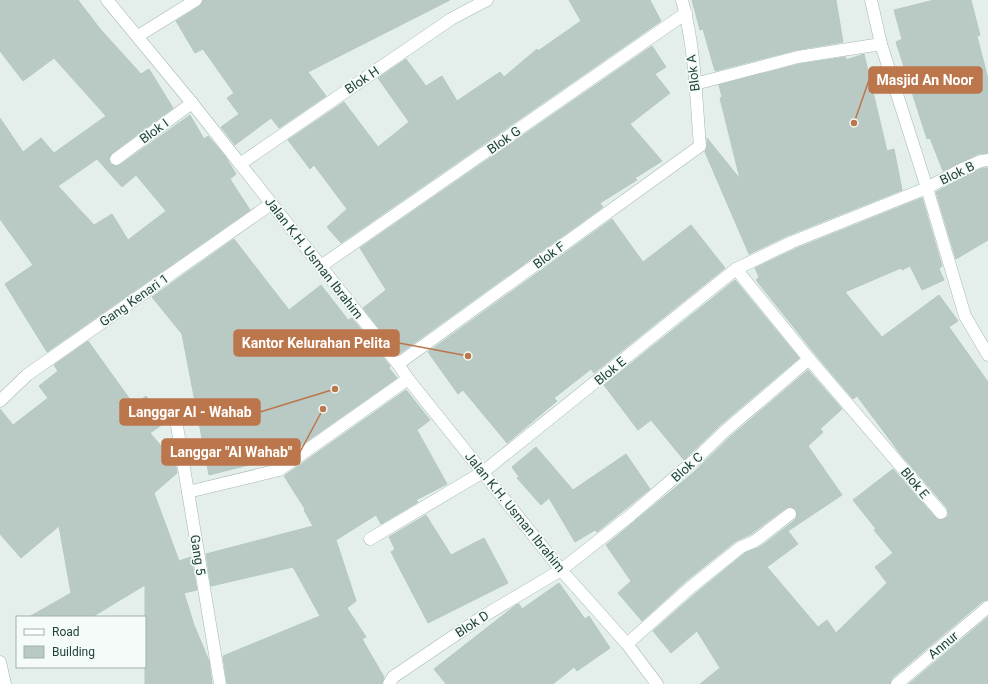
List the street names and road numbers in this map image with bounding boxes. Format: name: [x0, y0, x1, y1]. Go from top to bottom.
street label: Blok A: [683, 53, 703, 92]
street label: Blok H: [342, 63, 382, 97]
street label: Blok I: [137, 116, 171, 146]
street label: Blok G: [484, 123, 524, 157]
street label: Blok B: [937, 158, 977, 188]
street label: Jalan K.H. Usman Ibrahim: [262, 194, 366, 322]
street label: Blok F: [530, 238, 568, 272]
street label: Gang Kenari 1: [97, 271, 171, 329]
street label: Blok E: [591, 354, 629, 388]
street label: Jalan K.H. Usman Ibrahim: [462, 449, 568, 575]
street label: Blok C: [668, 449, 706, 485]
street label: Blok E: [898, 464, 932, 502]
street label: Gang 5: [187, 534, 209, 576]
street label: Blok D: [452, 608, 492, 640]
street label: Annur: [925, 628, 961, 662]

